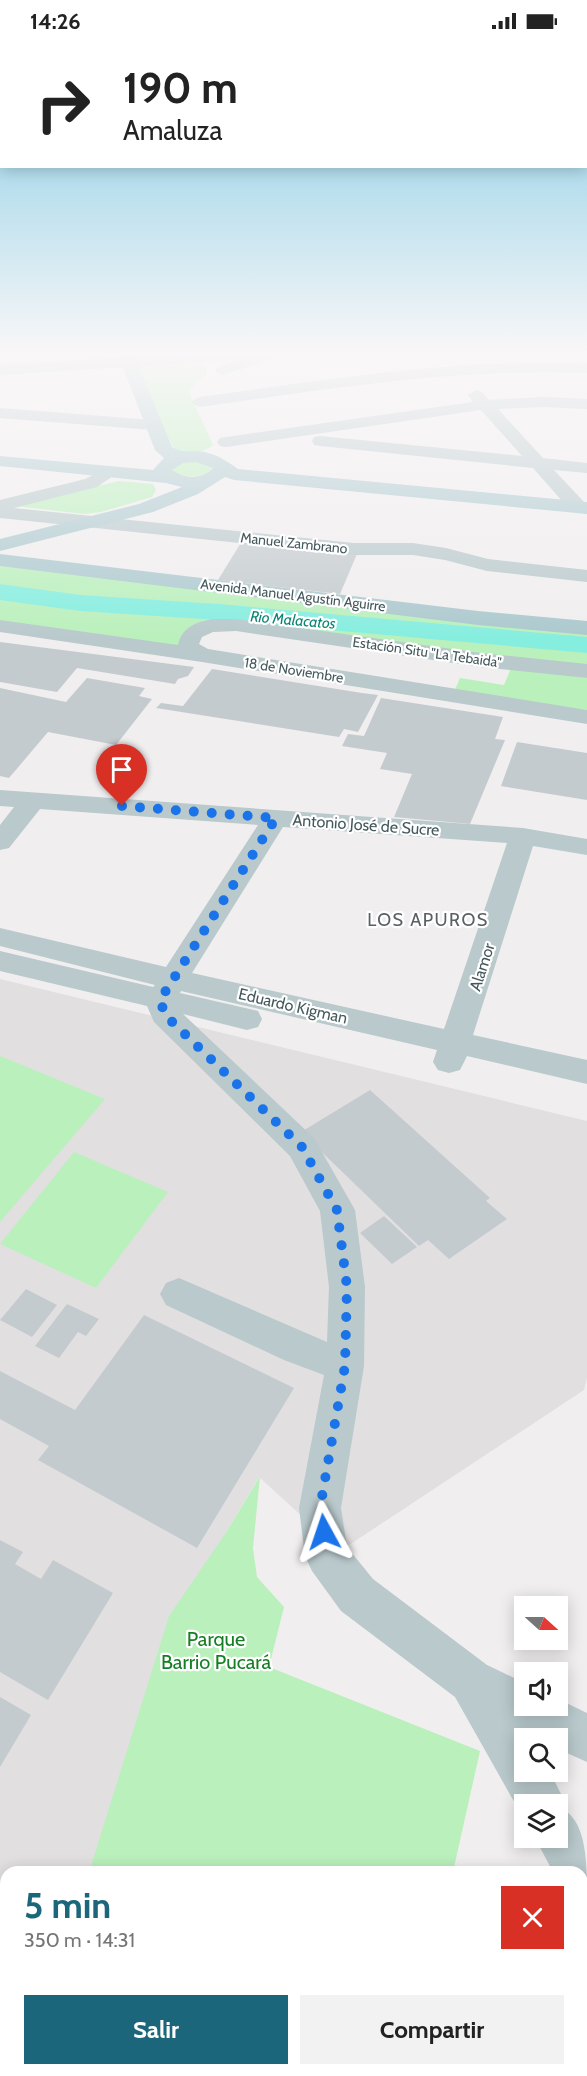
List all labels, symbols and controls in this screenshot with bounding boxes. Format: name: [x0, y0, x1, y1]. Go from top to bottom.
text: 14:26: [30, 8, 81, 35]
text: 190 m: [123, 62, 238, 114]
icon: right: [24, 66, 102, 144]
text: Amaluza: [123, 114, 222, 147]
street label: Manuel Zambrano: [240, 528, 349, 558]
street label: Avenida Manuel Agustín Aguirre: [200, 575, 386, 615]
water label: Rio Malacatos: [250, 607, 337, 633]
street label: Estación Situ "La Tebaida": [351, 633, 503, 671]
street label: 18 de Noviembre: [243, 653, 345, 687]
pin: [96, 744, 147, 806]
icon: arrive: [105, 753, 138, 786]
street label: Antonio José de Sucre: [292, 810, 440, 840]
district label: LOS APUROS: [367, 909, 489, 931]
street label: Alamor: [465, 940, 499, 993]
street label: Eduardo Kigman: [237, 984, 349, 1028]
position arrow: [292, 1500, 356, 1564]
north arrow: [514, 1596, 568, 1650]
map controls: [514, 1596, 568, 1848]
park label: Parque Barrio Pucará: [161, 1627, 271, 1674]
button: sound: [514, 1662, 568, 1716]
button: search: [514, 1728, 568, 1782]
button: layers: [514, 1794, 568, 1848]
text: 5 min: [24, 1883, 111, 1927]
button: close: [501, 1886, 564, 1949]
text: 350 m · 14:31: [24, 1928, 135, 1952]
button: Salir: [24, 1995, 288, 2064]
button: Compartir: [300, 1995, 564, 2064]

